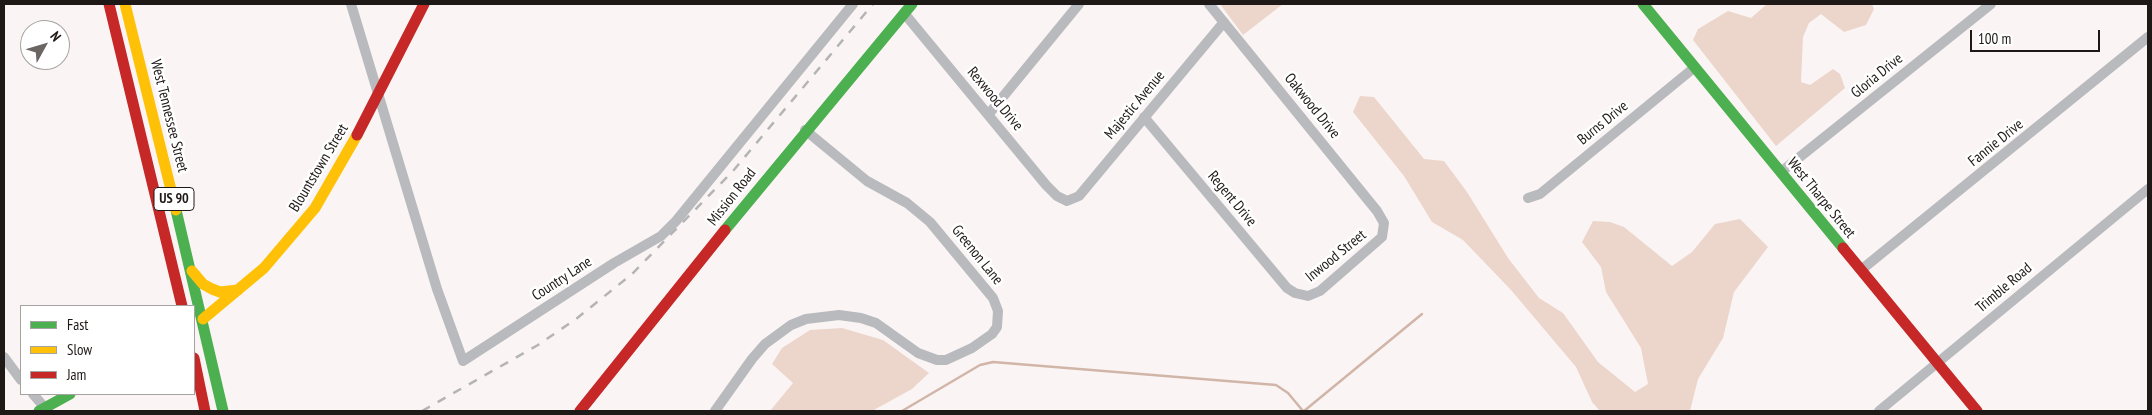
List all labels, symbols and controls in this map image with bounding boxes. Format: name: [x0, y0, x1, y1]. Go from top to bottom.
north arrow: [20, 20, 70, 70]
scale bar: [1972, 20, 2102, 52]
text: N: [47, 28, 65, 45]
text: 100 m: [1978, 29, 2011, 48]
street label: Gloria Drive: [1848, 50, 1906, 102]
street label: West Tennessee Street: [146, 58, 192, 174]
street label: Rexwood Drive: [963, 64, 1027, 134]
street label: Majestic Avenue: [1101, 67, 1169, 143]
street label: Oakwood Drive: [1280, 70, 1344, 142]
street label: Burns Drive: [1574, 97, 1632, 149]
street label: Fannie Drive: [1965, 115, 2027, 171]
street label: Blountstown Street: [286, 121, 352, 215]
street label: West Tharpe Street: [1783, 154, 1859, 242]
street label: Mission Road: [704, 165, 760, 229]
street label: Regent Drive: [1204, 168, 1260, 230]
road number: US 90: [154, 188, 194, 210]
street label: Greenon Lane: [948, 222, 1006, 288]
street label: Inwood Street: [1302, 226, 1370, 286]
street label: Country Lane: [529, 253, 595, 305]
street label: Trimble Road: [1972, 259, 2036, 317]
legend: [20, 305, 195, 395]
text: Fast: [67, 315, 88, 334]
text: Slow: [67, 340, 92, 359]
text: Jam: [67, 365, 86, 384]

